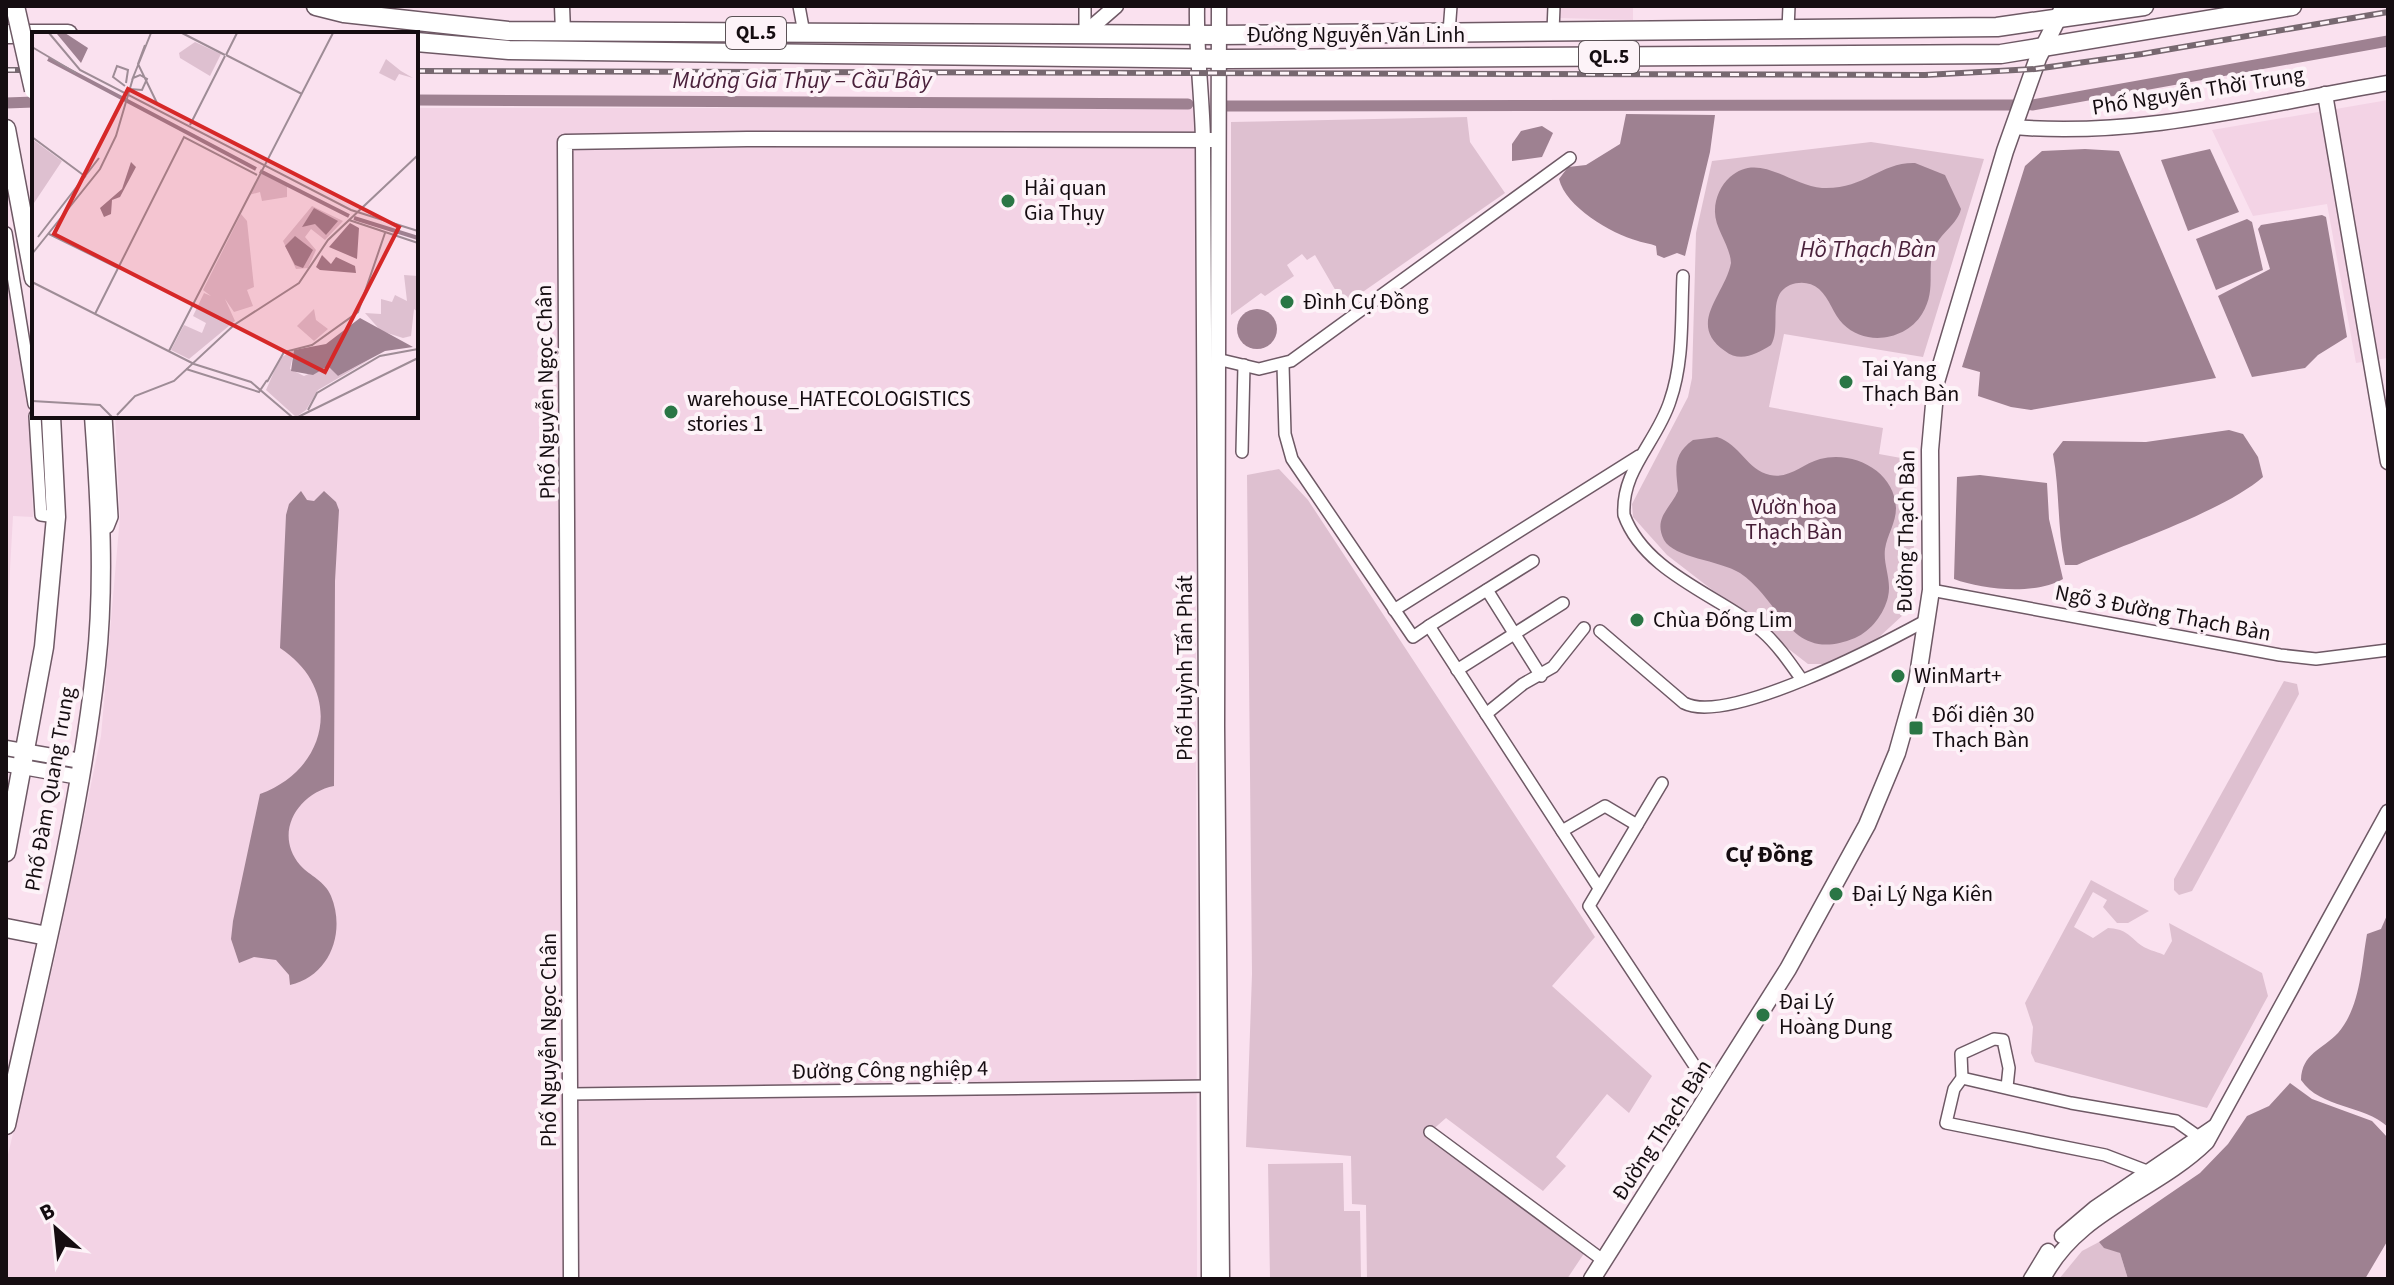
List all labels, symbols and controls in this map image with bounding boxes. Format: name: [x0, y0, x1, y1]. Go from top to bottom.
road number: QL.5: [726, 17, 786, 49]
street label: Đường Nguyễn Văn Linh: [1247, 19, 1465, 51]
inset map: [32, 32, 418, 418]
road number: QL.5: [1579, 41, 1639, 73]
street label: Phố Nguyễn Thời Trung: [2090, 58, 2306, 124]
water label: Mương Gia Thụy – Cầu Bây: [672, 63, 933, 98]
place label: Hải quan Gia Thụy: [1024, 172, 1107, 229]
marker: Hải quan Gia Thụy: [999, 192, 1017, 210]
water label: Hồ Thạch Bàn: [1800, 232, 1936, 267]
street label: Phố Nguyễn Ngọc Chân: [528, 284, 564, 500]
place label: Đình Cự Đồng: [1303, 286, 1429, 318]
marker: Đình Cự Đồng: [1278, 293, 1296, 311]
place label: Tai Yang Thạch Bàn: [1862, 353, 1959, 410]
marker: Tai Yang Thạch Bàn: [1837, 373, 1855, 391]
place label: warehouse_HATECOLOGISTICS stories 1: [687, 383, 971, 440]
marker: warehouse_HATECOLOGISTICS stories 1: [662, 403, 680, 421]
street label: Đường Thạch Bàn: [1889, 449, 1923, 613]
park label: Vườn hoa Thạch Bàn: [1745, 491, 1843, 548]
street label: Phố Huỳnh Tấn Phát: [1169, 574, 1201, 761]
street label: Ngõ 3 Đường Thạch Bàn: [2052, 576, 2274, 650]
place label: Chùa Đống Lim: [1653, 604, 1793, 636]
marker: Chùa Đống Lim: [1628, 611, 1646, 629]
place label: WinMart+: [1914, 660, 2002, 692]
marker: WinMart+: [1889, 667, 1907, 685]
street label: Phố Đàm Quang Trung: [16, 684, 84, 894]
place label: Đối diện 30 Thạch Bàn: [1932, 699, 2035, 756]
marker: Đối diện 30 Thạch Bàn: [1907, 719, 1925, 737]
district label: Cự Đồng: [1725, 837, 1813, 872]
place label: Đại Lý Nga Kiên: [1852, 878, 1993, 910]
marker: Đại Lý Nga Kiên: [1827, 885, 1845, 903]
street label: Phố Nguyễn Ngọc Chân: [533, 933, 565, 1147]
place label: Đại Lý Hoàng Dung: [1779, 986, 1892, 1043]
marker: Đại Lý Hoàng Dung: [1754, 1006, 1772, 1024]
street label: Đường Công nghiệp 4: [792, 1052, 989, 1088]
street label: Đường Thạch Bàn: [1604, 1053, 1720, 1207]
north arrow: [16, 1189, 96, 1269]
text: B: [34, 1195, 61, 1229]

